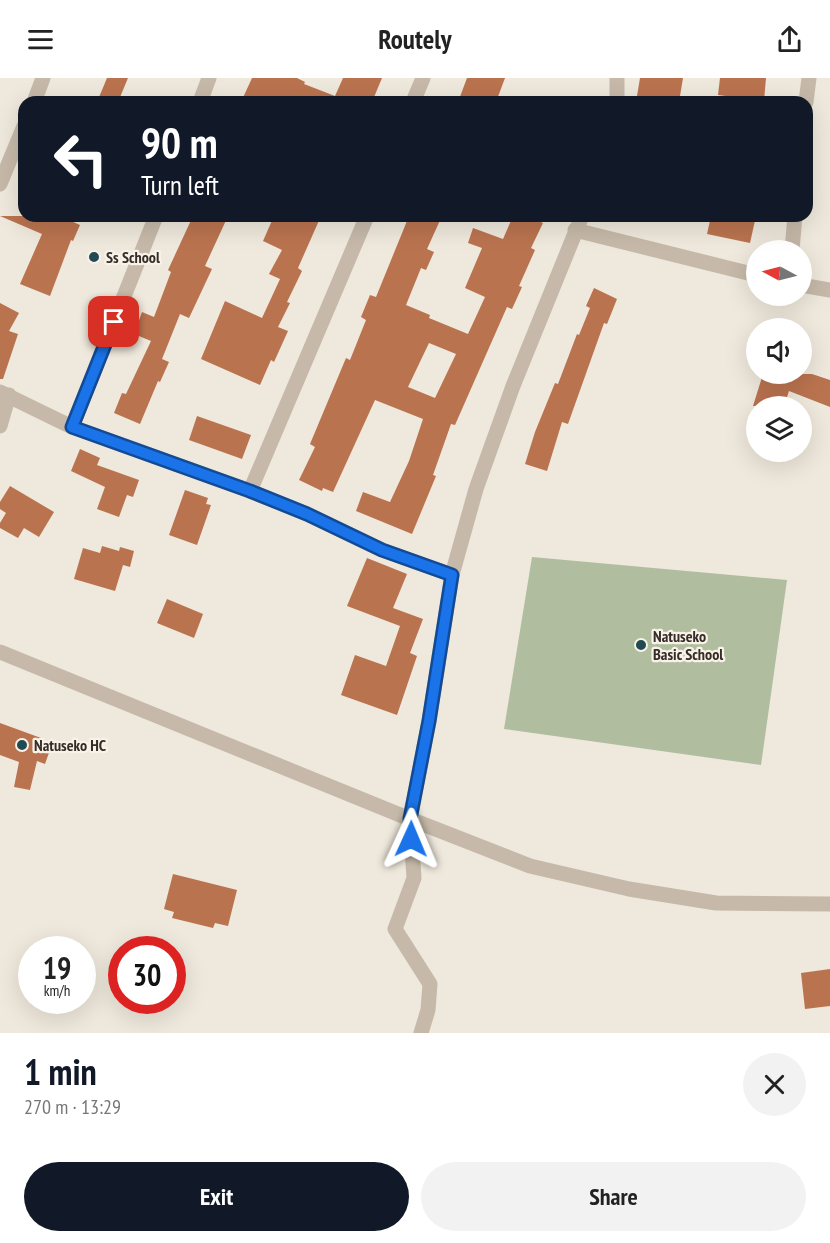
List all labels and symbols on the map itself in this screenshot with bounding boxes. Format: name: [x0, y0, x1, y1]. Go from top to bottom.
north arrow: [746, 240, 812, 306]
place label: Ss School: [106, 247, 160, 267]
marker: Ss School: [87, 250, 101, 264]
pin: [88, 296, 139, 347]
place label: Natuseko Basic School: [653, 626, 723, 664]
marker: Natuseko Basic School: [634, 638, 648, 652]
place label: Natuseko HC: [34, 735, 107, 755]
marker: Natuseko HC: [15, 738, 29, 752]
position arrow: [379, 807, 443, 871]
speed limit sign: 30: [108, 936, 186, 1014]

